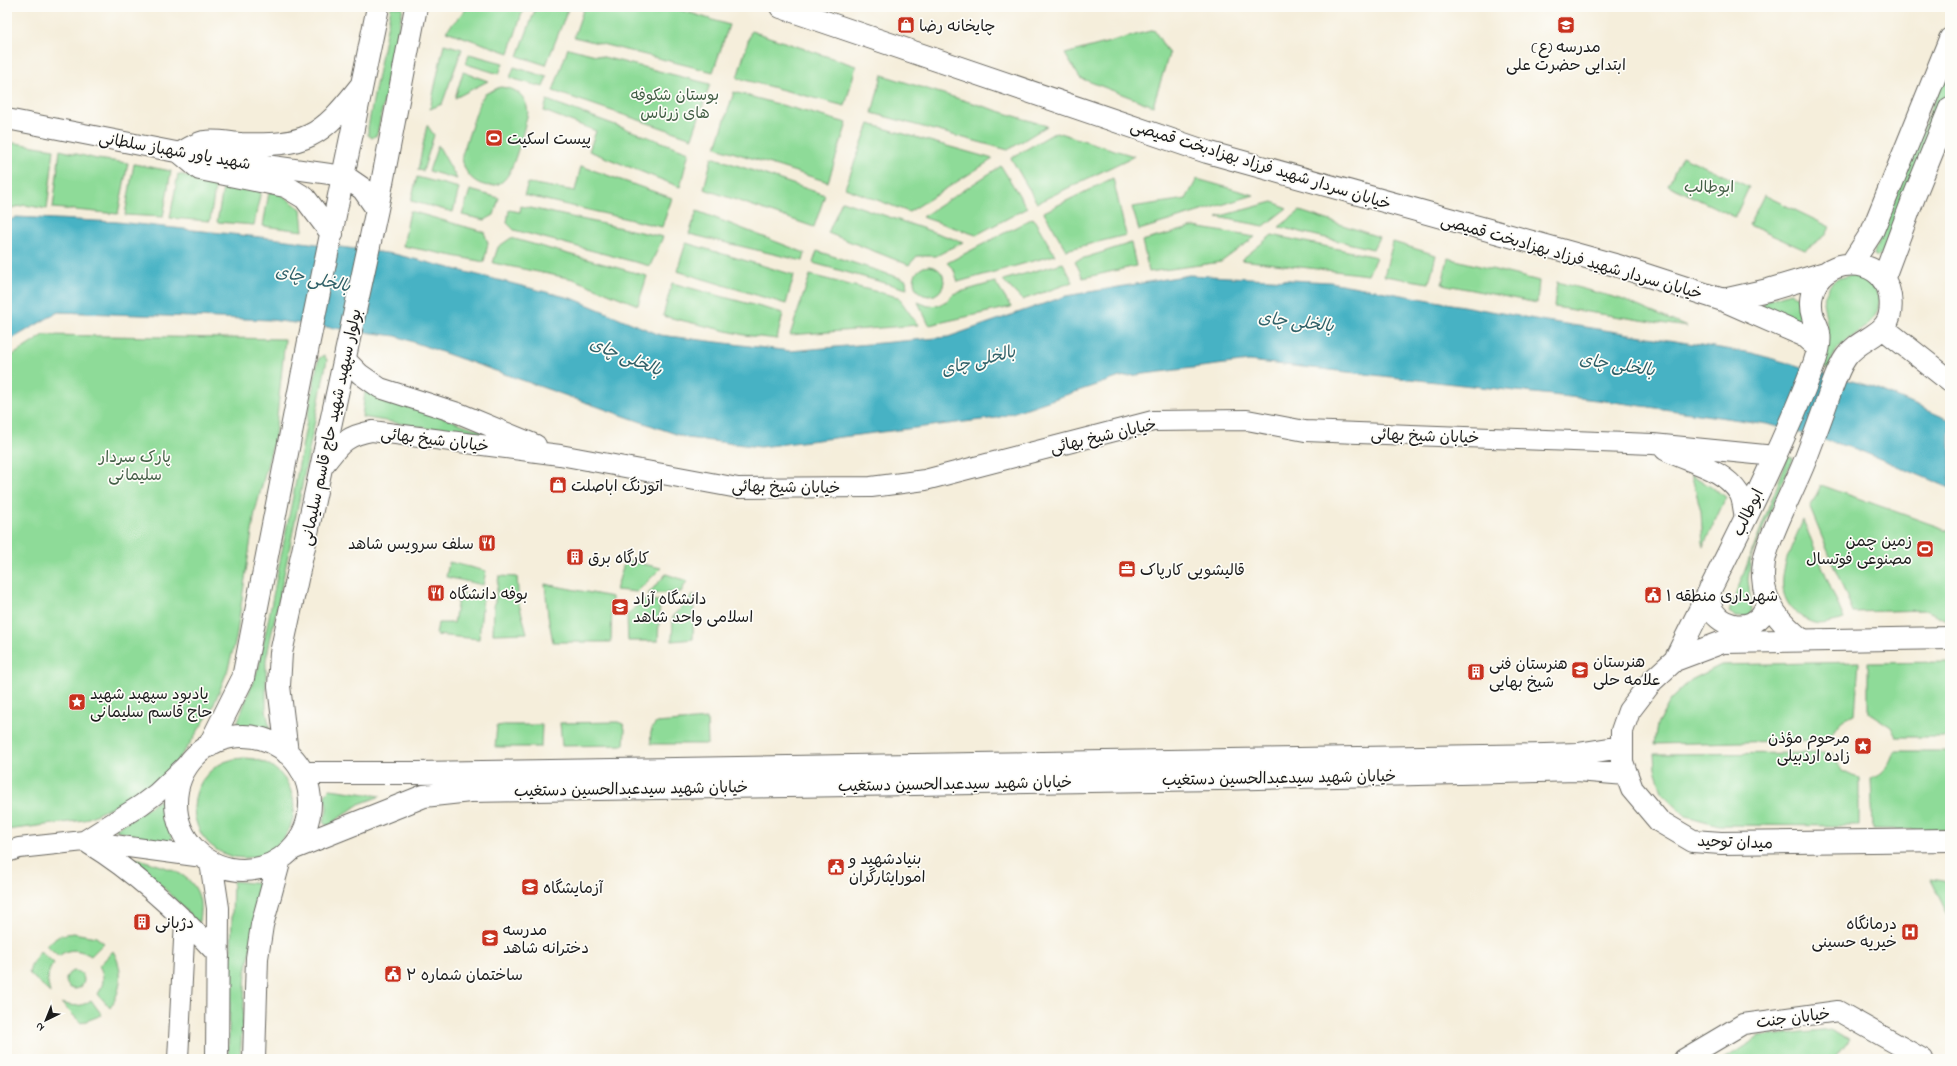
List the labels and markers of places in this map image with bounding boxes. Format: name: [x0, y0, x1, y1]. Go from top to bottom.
shop icon: چایخانه رضا: [896, 15, 916, 35]
place label: چایخانه رضا: [919, 15, 996, 39]
school or university icon: (ع) مدرسه ابتدایی حضرت علی: [1556, 15, 1576, 35]
place label: (ع) مدرسه ابتدایی حضرت علی: [1506, 36, 1626, 78]
sports icon: پیست اسکیت: [484, 128, 504, 148]
place label: پیست اسکیت: [507, 128, 591, 152]
shop icon: اتورنگ اباصلت: [548, 475, 568, 495]
place label: اتورنگ اباصلت: [571, 475, 663, 499]
place label: زمین چمن مصنوعی فوتسال: [1806, 530, 1912, 572]
place label: سلف سرویس شاهد: [348, 533, 474, 557]
restaurant icon: سلف سرویس شاهد: [477, 533, 497, 553]
sports icon: زمین چمن مصنوعی فوتسال: [1915, 539, 1935, 559]
building icon: کارگاه برق: [565, 547, 585, 567]
place label: کارگاه برق: [588, 547, 650, 571]
office icon: قالیشویی کارپاک: [1117, 559, 1137, 579]
place label: قالیشویی کارپاک: [1140, 559, 1245, 583]
restaurant icon: بوفه دانشگاه: [426, 583, 446, 603]
place label: بوفه دانشگاه: [449, 583, 528, 607]
public building icon: شهرداری منطقه ۱: [1643, 585, 1663, 605]
place label: شهرداری منطقه ۱: [1666, 585, 1778, 609]
place label: دانشگاه آزاد اسلامی واحد شاهد: [633, 588, 753, 630]
school or university icon: دانشگاه آزاد اسلامی واحد شاهد: [610, 597, 630, 617]
place label: هنرستان علامه حلی: [1593, 651, 1661, 693]
place label: هنرستان فنی شیخ بهایی: [1489, 653, 1568, 695]
school or university icon: هنرستان علامه حلی: [1570, 660, 1590, 680]
building icon: هنرستان فنی شیخ بهایی: [1466, 662, 1486, 682]
place label: یادبود سپهبد شهید حاج قاسم سلیمانی: [90, 683, 212, 725]
place icon: یادبود سپهبد شهید حاج قاسم سلیمانی: [67, 692, 87, 712]
place label: مرحوم مؤذن زاده اردبیلی: [1768, 727, 1850, 769]
place icon: مرحوم مؤذن زاده اردبیلی: [1853, 736, 1873, 756]
place label: بنیادشهید و امورایثارگران: [847, 848, 925, 890]
public building icon: بنیادشهید و امورایثارگران: [826, 857, 846, 877]
school or university icon: آزمایشگاه: [520, 877, 540, 897]
place label: آزمایشگاه: [543, 877, 604, 901]
building icon: دژبانی: [132, 912, 152, 932]
place label: دژبانی: [155, 912, 194, 936]
place label: درمانگاه خیریه حسینی: [1811, 913, 1897, 955]
place label: مدرسه دخترانه شاهد: [503, 919, 589, 961]
hospital icon: درمانگاه خیریه حسینی: [1900, 922, 1920, 942]
school or university icon: مدرسه دخترانه شاهد: [480, 928, 500, 948]
public building icon: ساختمان شماره ۲: [383, 964, 403, 984]
place label: ساختمان شماره ۲: [406, 964, 523, 988]

